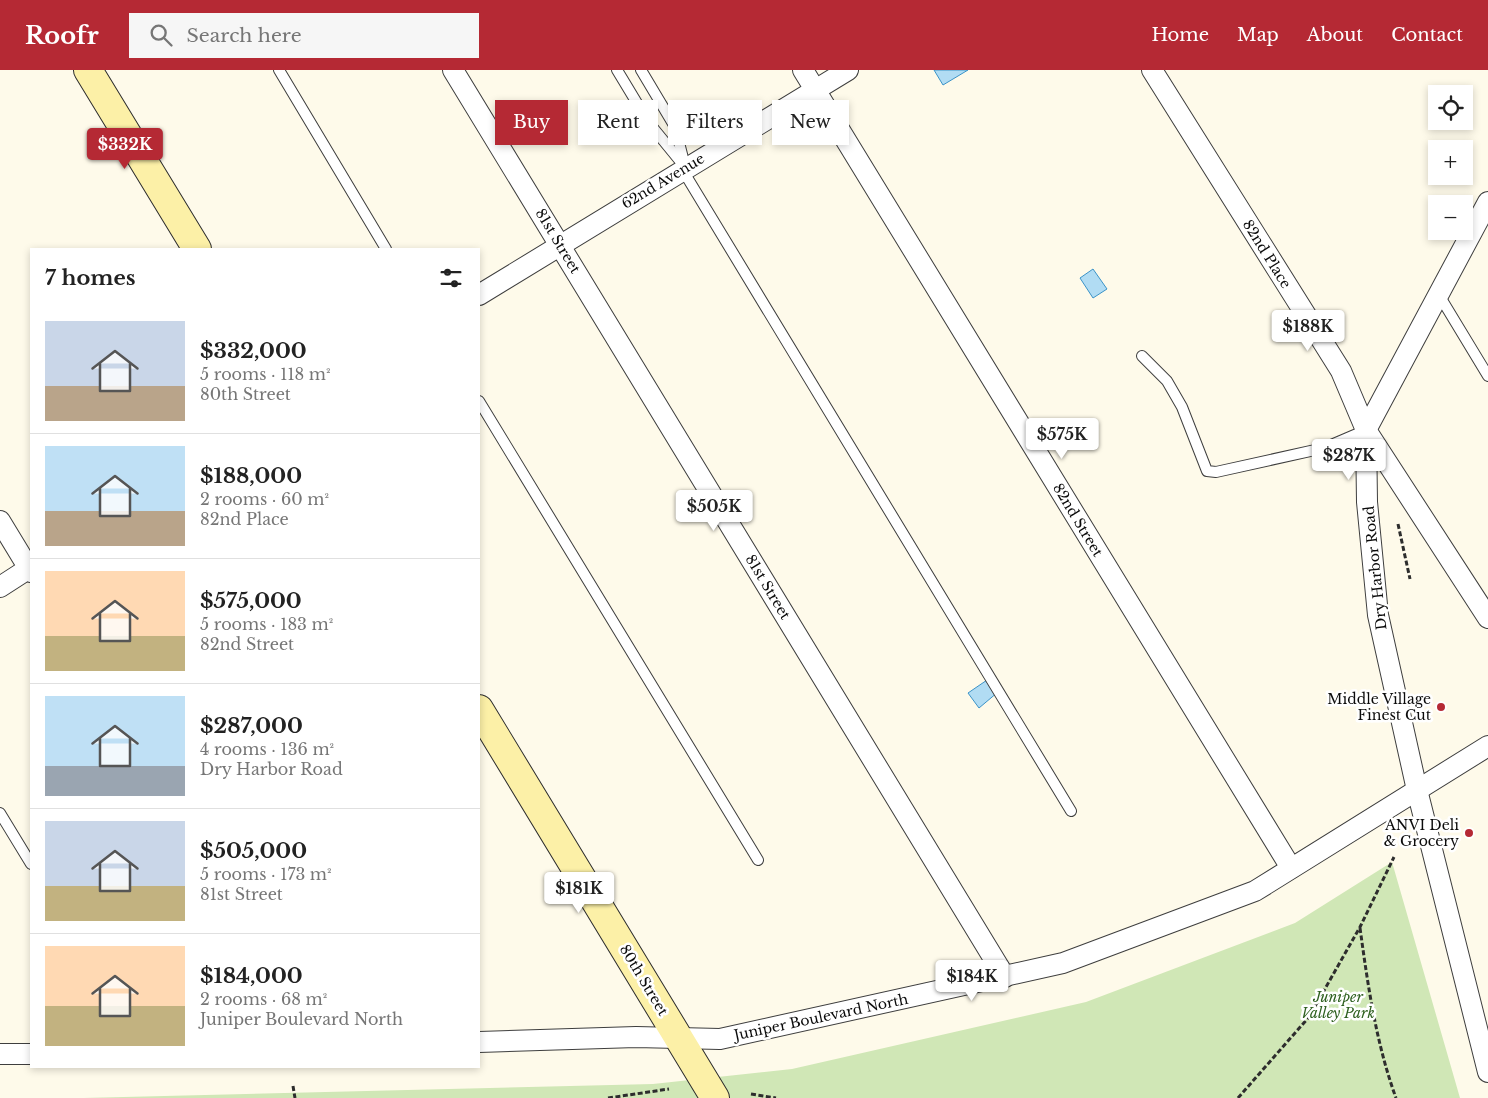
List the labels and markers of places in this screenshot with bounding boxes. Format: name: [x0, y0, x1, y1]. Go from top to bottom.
pin: $332K: [90, 128, 160, 170]
pin: $188K: [1273, 310, 1343, 352]
pin: $575K: [1027, 418, 1097, 460]
pin: $287K: [1314, 438, 1384, 481]
pin: $505K: [679, 490, 749, 532]
place label: Middle Village Finest Cut: [1327, 690, 1432, 724]
marker: Middle Village Finest Cut: [1435, 701, 1447, 713]
place label: ANVI Deli & Grocery: [1384, 816, 1459, 850]
marker: ANVI Deli & Grocery: [1463, 827, 1475, 839]
pin: $181K: [544, 872, 614, 914]
pin: $184K: [937, 960, 1007, 1002]

